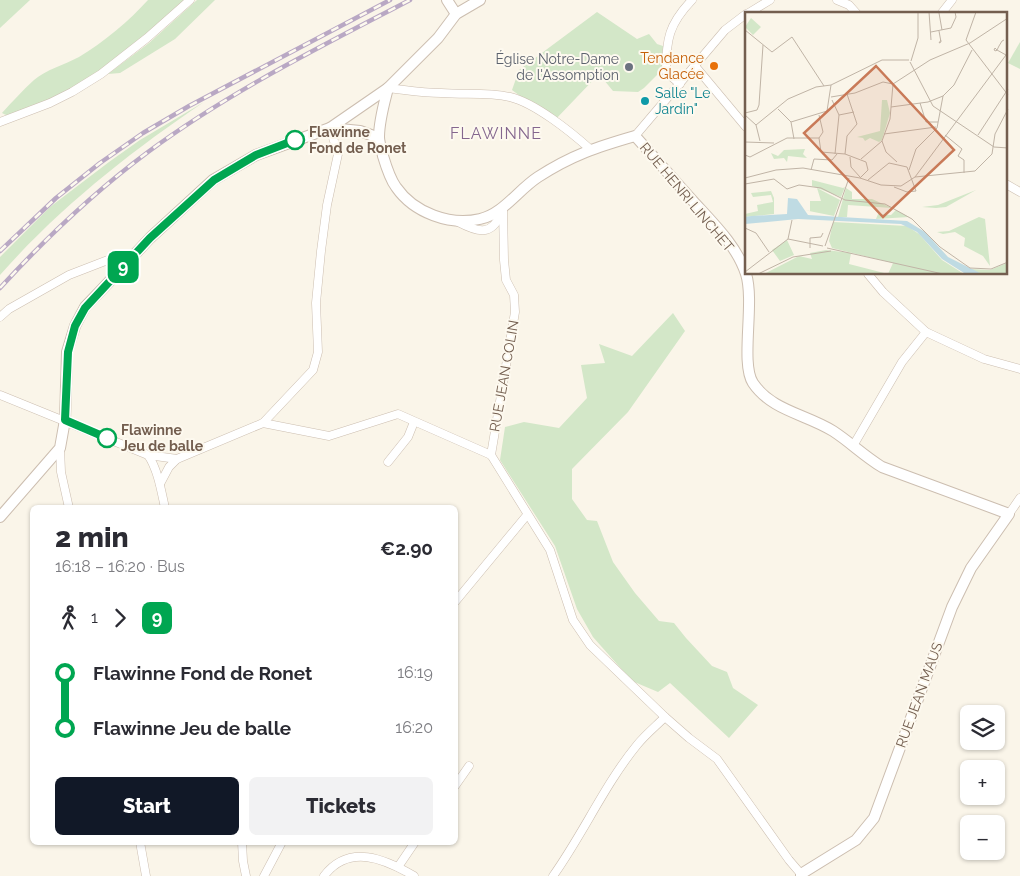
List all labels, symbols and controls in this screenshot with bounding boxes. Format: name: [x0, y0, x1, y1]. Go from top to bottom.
inset map: [745, 12, 1008, 275]
place label: Église Notre-Dame de l'Assomption: [496, 50, 619, 83]
place label: Tendance Glacée: [640, 50, 704, 82]
marker: Tendance Glacée: [708, 60, 720, 72]
marker: Église Notre-Dame de l'Assomption: [623, 61, 635, 73]
place label: Salle "Le Jardin": [655, 85, 711, 117]
marker: Salle "Le Jardin": [639, 95, 651, 107]
place label: Flawinne Fond de Ronet: [309, 124, 407, 156]
district label: FLAWINNE: [450, 124, 542, 143]
marker: Flawinne Fond de Ronet: [285, 130, 305, 150]
street label: RUE HENRI LINCHET: [637, 139, 737, 255]
line badge: 9: [107, 251, 139, 283]
text: 9: [118, 256, 128, 277]
street label: RUE JEAN COLIN: [486, 319, 522, 433]
place label: Flawinne Jeu de balle: [121, 422, 204, 454]
marker: Flawinne Jeu de balle: [97, 428, 117, 448]
text: 2 min: [55, 521, 129, 554]
text: €2.90: [380, 537, 433, 559]
text: 16:18 – 16:20 · Bus: [55, 557, 185, 576]
icon: walk: [55, 604, 83, 632]
icon: forward: [106, 604, 134, 632]
text: 9: [152, 607, 162, 628]
text: 1: [91, 608, 98, 627]
street label: RUE JEAN MAUS: [893, 640, 946, 750]
text: Flawinne Fond de Ronet: [93, 662, 312, 684]
text: 16:19: [397, 663, 433, 682]
map controls: [960, 705, 1005, 860]
button: layers: [960, 705, 1005, 750]
text: Flawinne Jeu de balle: [93, 717, 291, 739]
text: 16:20: [395, 718, 433, 737]
button: +: [960, 760, 1005, 805]
button: Start: [55, 777, 239, 835]
button: Tickets: [249, 777, 433, 835]
button: −: [960, 815, 1005, 860]

